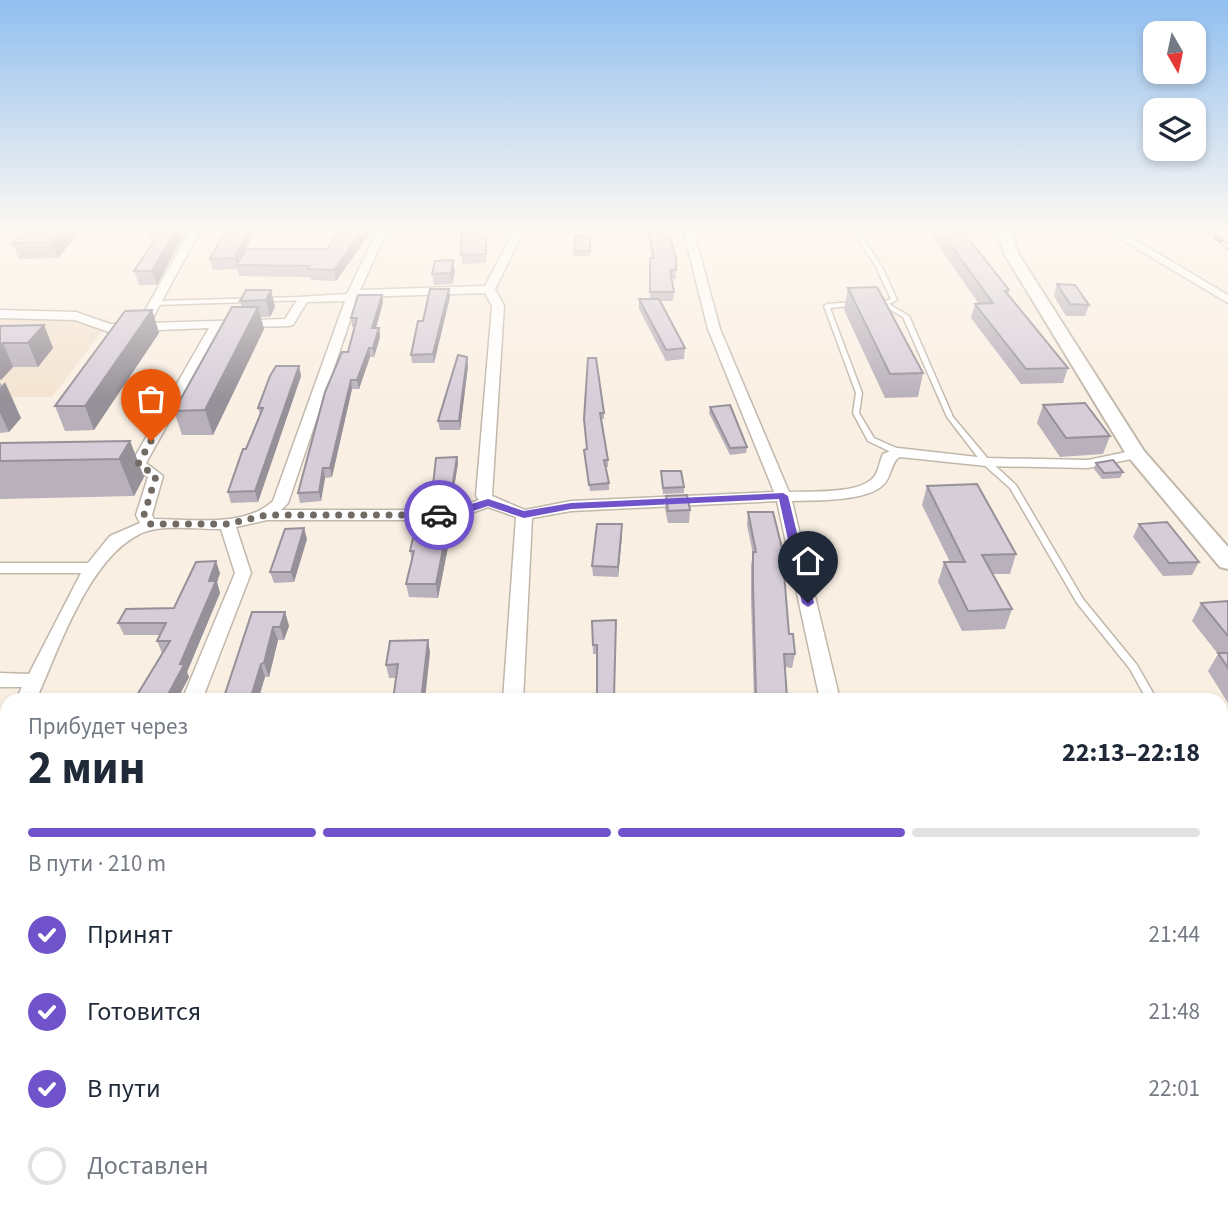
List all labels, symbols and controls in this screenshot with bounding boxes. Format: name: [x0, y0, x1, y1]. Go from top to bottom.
north arrow: [1143, 21, 1206, 84]
map controls: [1143, 21, 1206, 161]
button: layers: [1143, 98, 1206, 161]
pin: [121, 369, 181, 441]
icon: bag: [132, 380, 170, 418]
courier: [404, 480, 474, 550]
icon: car: [420, 496, 458, 534]
pin: [778, 531, 838, 603]
icon: home: [789, 542, 827, 580]
text: Прибудет через: [28, 710, 188, 743]
text: 22:13–22:18: [1062, 734, 1200, 771]
text: 2 мин: [28, 736, 145, 801]
text: В пути · 210 m: [28, 847, 166, 880]
icon: check: [28, 916, 66, 954]
text: Принят: [87, 916, 173, 953]
text: 21:44: [1149, 918, 1200, 951]
icon: check: [28, 993, 66, 1031]
text: Готовится: [87, 993, 201, 1030]
text: 21:48: [1149, 995, 1200, 1028]
icon: check: [28, 1070, 66, 1108]
text: В пути: [87, 1070, 161, 1107]
text: 22:01: [1149, 1072, 1200, 1105]
text: Доставлен: [87, 1147, 209, 1184]

